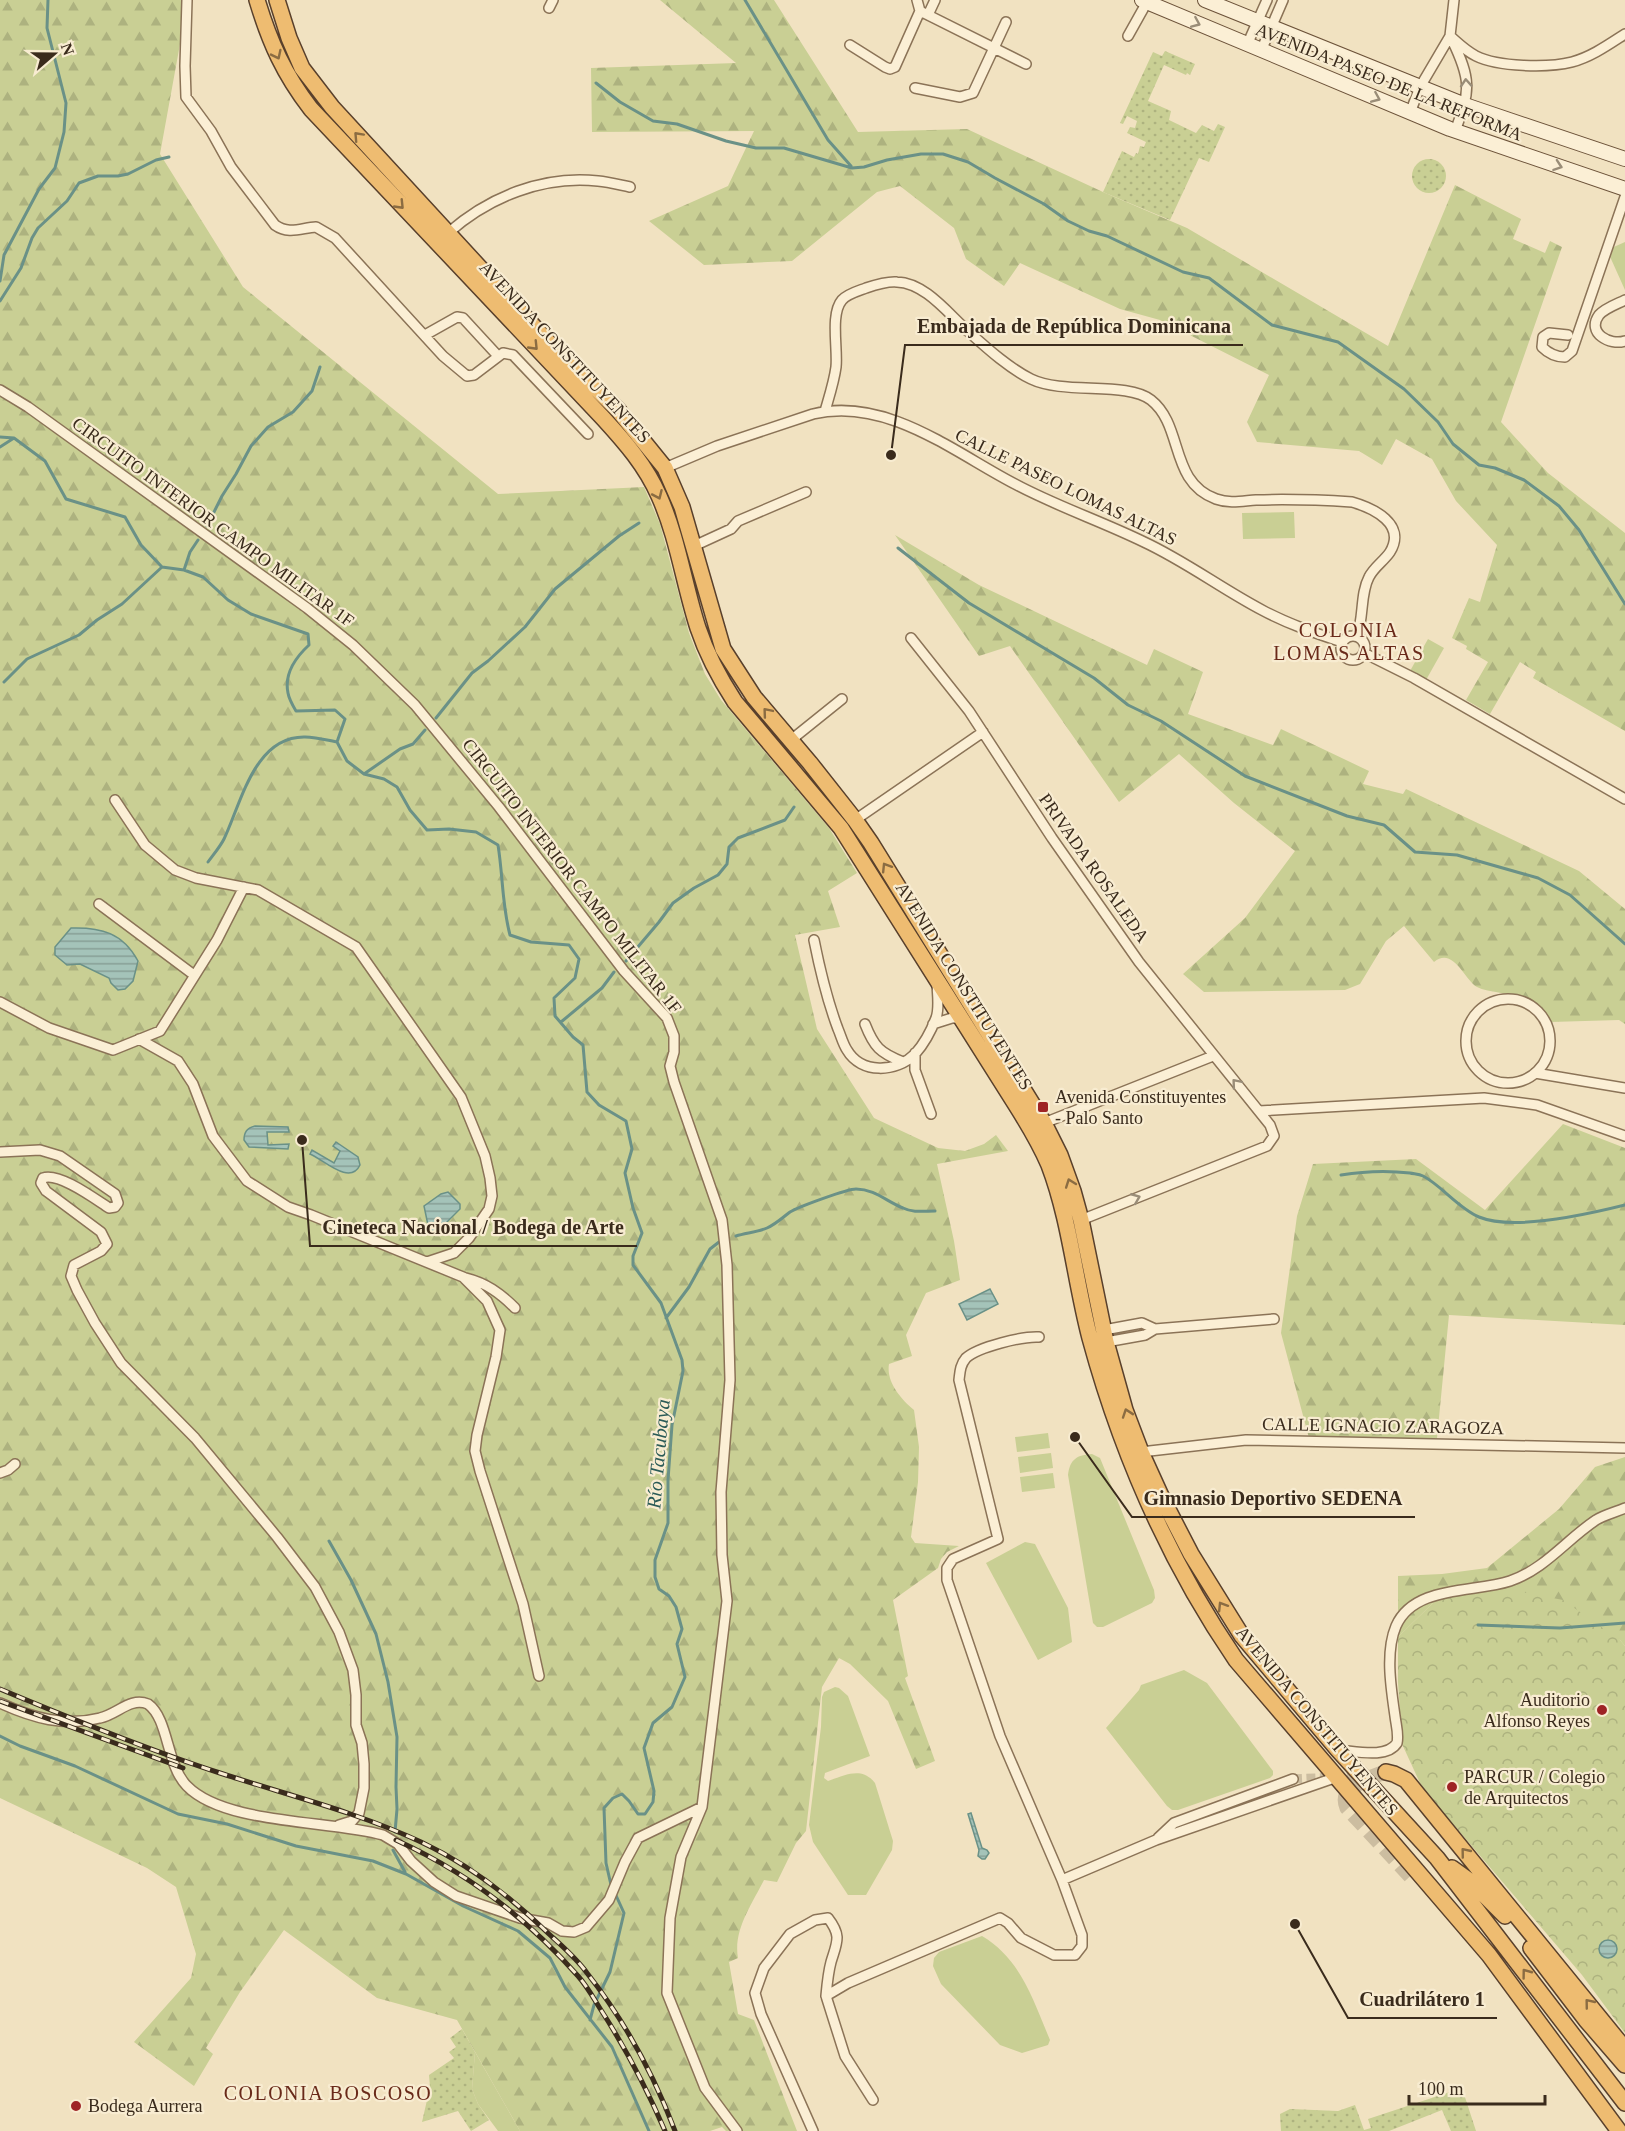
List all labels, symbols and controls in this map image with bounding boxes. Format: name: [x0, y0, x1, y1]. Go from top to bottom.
one-way arrow: [1189, 16, 1200, 28]
street label: AVENIDA PASEO DE LA REFORMA: [1253, 19, 1525, 145]
north arrow: [24, 24, 84, 84]
text: N: [58, 41, 78, 58]
one-way arrow: [269, 49, 281, 60]
one-way arrow: [1460, 78, 1473, 88]
one-way arrow: [1369, 91, 1380, 103]
one-way arrow: [355, 132, 366, 143]
one-way arrow: [1552, 159, 1563, 172]
one-way arrow: [393, 198, 404, 209]
street label: AVENIDA CONSTITUYENTES: [475, 257, 655, 447]
callout: Embajada de República Dominicana: [905, 307, 1243, 345]
text: Embajada de República Dominicana: [917, 315, 1231, 338]
one-way arrow: [527, 339, 538, 350]
street label: CIRCUITO INTERIOR CAMPO MILITAR 1F: [68, 413, 358, 631]
street label: CALLE PASEO LOMAS ALTAS: [952, 425, 1180, 549]
one-way arrow: [651, 489, 663, 500]
district label: COLONIA LOMAS ALTAS: [1273, 619, 1425, 664]
one-way arrow: [764, 708, 775, 719]
street label: CIRCUITO INTERIOR CAMPO MILITAR 1F: [458, 735, 686, 1017]
street label: PRIVADA ROSALEDA: [1035, 790, 1153, 946]
one-way arrow: [881, 863, 893, 873]
street label: AVENIDA CONSTITUYENTES: [892, 878, 1036, 1094]
one-way arrow: [1232, 1079, 1243, 1090]
place label: Avenida Constituyentes - Palo Santo: [1055, 1087, 1226, 1128]
marker: Avenida Constituyentes - Palo Santo: [1036, 1100, 1050, 1114]
one-way arrow: [1065, 1178, 1078, 1188]
one-way arrow: [1130, 1193, 1141, 1205]
callout: Cineteca Nacional / Bodega de Arte: [310, 1208, 637, 1246]
text: Cineteca Nacional / Bodega de Arte: [322, 1216, 624, 1239]
water label: Río Tacubaya: [642, 1398, 675, 1511]
one-way arrow: [1121, 1408, 1134, 1418]
street label: CALLE IGNACIO ZARAGOZA: [1262, 1414, 1504, 1438]
callout: Gimnasio Deportivo SEDENA: [1132, 1479, 1415, 1517]
text: Gimnasio Deportivo SEDENA: [1144, 1487, 1403, 1510]
one-way arrow: [1219, 1601, 1230, 1612]
street label: AVENIDA CONSTITUYENTES: [1232, 1622, 1402, 1820]
place label: Auditorio Alfonso Reyes: [1484, 1690, 1590, 1731]
marker: Auditorio Alfonso Reyes: [1595, 1703, 1609, 1717]
place label: PARCUR / Colegio de Arquitectos: [1464, 1767, 1605, 1808]
marker: PARCUR / Colegio de Arquitectos: [1445, 1780, 1459, 1794]
one-way arrow: [1461, 1848, 1472, 1859]
one-way arrow: [1522, 1968, 1533, 1979]
callout: Cuadrilátero 1: [1348, 1980, 1497, 2018]
text: Cuadrilátero 1: [1359, 1988, 1485, 2010]
one-way arrow: [1585, 1999, 1596, 2010]
scale bar: [1409, 2068, 1546, 2106]
text: 100 m: [1418, 2079, 1464, 2099]
district label: COLONIA BOSCOSO: [224, 2082, 432, 2104]
place label: Bodega Aurrera: [88, 2096, 202, 2116]
marker: Bodega Aurrera: [69, 2099, 83, 2113]

